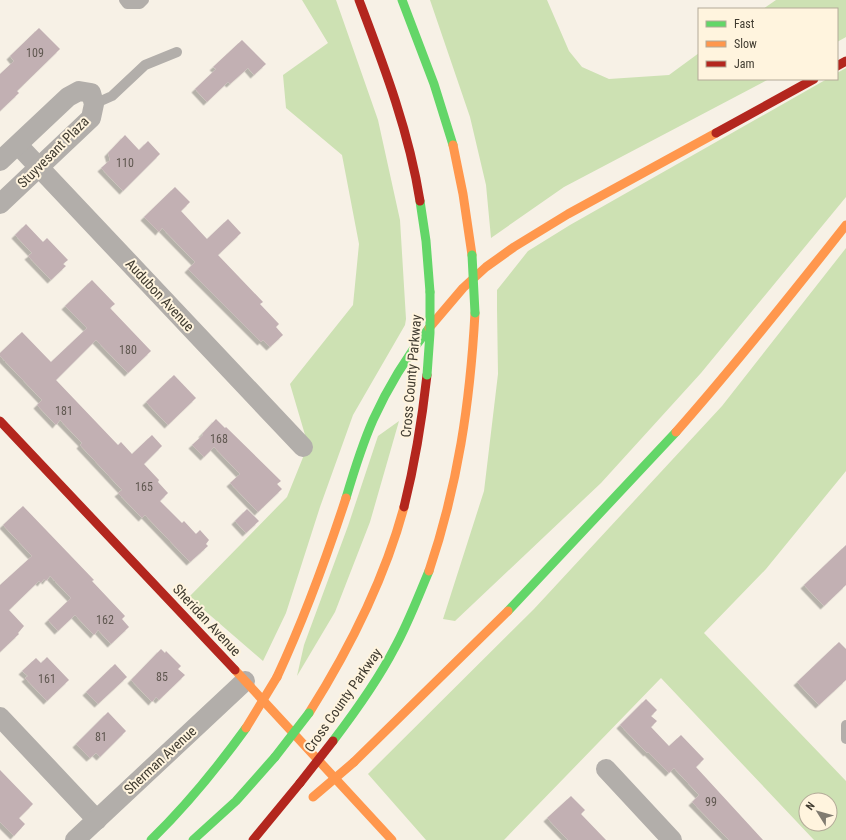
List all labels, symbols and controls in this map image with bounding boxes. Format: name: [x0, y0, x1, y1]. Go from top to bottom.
legend: [698, 8, 838, 80]
text: Fast: [734, 17, 755, 31]
text: Slow: [734, 37, 757, 51]
house number: 109: [26, 46, 44, 60]
text: Jam: [734, 57, 755, 71]
street label: Stuyvesant Plaza: [14, 113, 92, 191]
house number: 110: [116, 156, 134, 170]
street label: Audubon Avenue: [123, 256, 198, 335]
street label: Cross County Parkway: [398, 314, 424, 438]
house number: 180: [119, 343, 137, 357]
house number: 181: [55, 404, 73, 418]
house number: 168: [210, 432, 228, 446]
house number: 165: [135, 480, 153, 494]
street label: Sheridan Avenue: [170, 581, 245, 659]
house number: 162: [96, 613, 114, 627]
street label: Cross County Parkway: [301, 645, 385, 755]
house number: 85: [156, 670, 168, 684]
house number: 161: [38, 672, 56, 686]
street label: Sherman Avenue: [121, 722, 200, 797]
house number: 81: [95, 730, 107, 744]
north arrow: [798, 792, 838, 832]
house number: 99: [705, 795, 717, 809]
text: N: [803, 799, 818, 813]

